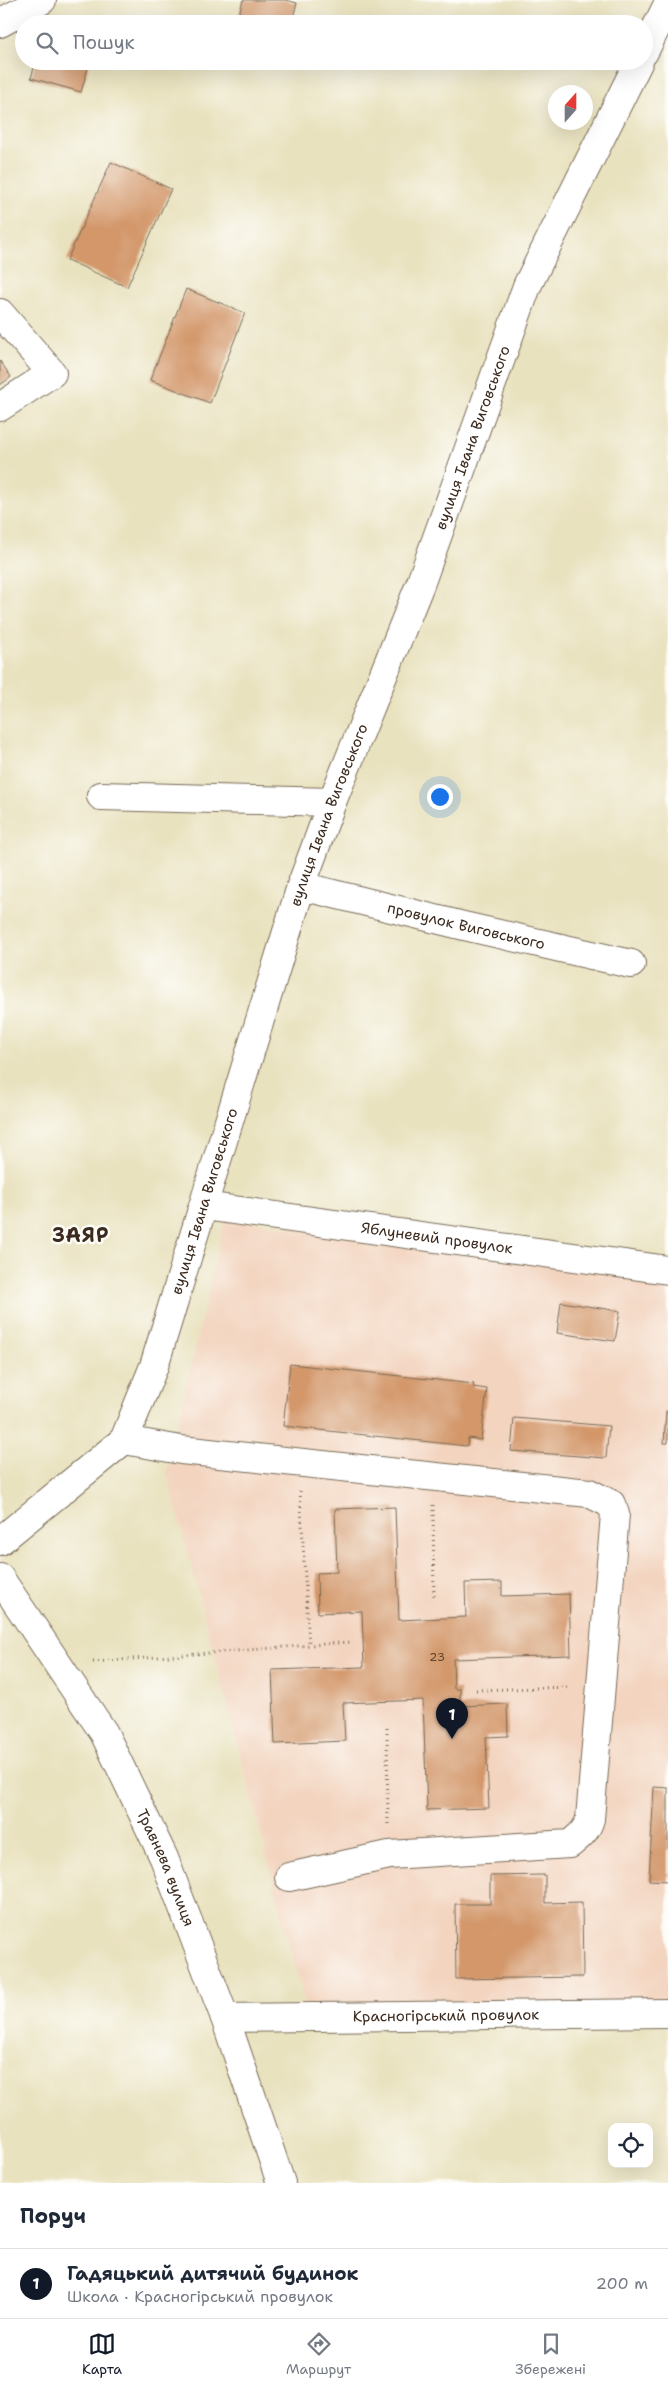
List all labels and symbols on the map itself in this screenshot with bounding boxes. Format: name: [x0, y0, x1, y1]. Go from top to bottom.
north arrow: [548, 85, 593, 130]
street label: вулиця Івана Виговського: [431, 343, 515, 532]
street label: вулиця Івана Виговського: [285, 721, 373, 909]
your location: [427, 784, 453, 810]
street label: провулок Виговського: [385, 898, 547, 954]
street label: вулиця Івана Виговського: [166, 1106, 242, 1297]
street label: Яблуневий провулок: [360, 1218, 514, 1258]
district label: ЗАЯР: [53, 1222, 109, 1248]
house number: 23: [429, 1649, 445, 1665]
pin: 1: [436, 1698, 468, 1739]
street label: Травнева вулиця: [132, 1806, 199, 1929]
street label: Красногірський провулок: [353, 2004, 539, 2027]

